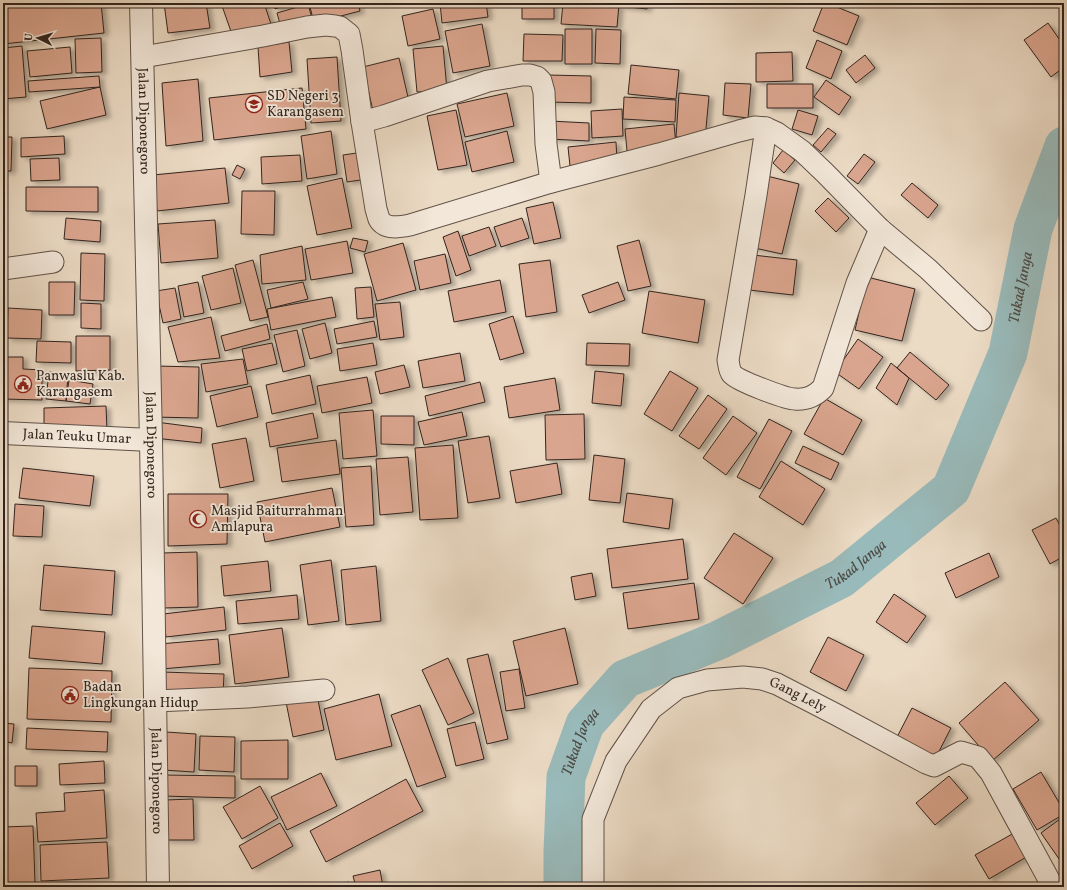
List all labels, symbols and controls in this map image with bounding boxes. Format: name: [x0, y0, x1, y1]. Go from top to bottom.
north arrow: [18, 18, 58, 58]
text: U: [22, 32, 37, 42]
street label: Jalan Diponegoro: [133, 67, 154, 175]
place label: SD Negeri 3 Karangasem: [267, 87, 344, 122]
school or university icon: SD Negeri 3 Karangasem: [244, 94, 264, 114]
water label: Tukad Janga: [1004, 250, 1039, 325]
place label: Panwaslu Kab. Karangasem: [36, 367, 125, 402]
public building icon: Panwaslu Kab. Karangasem: [13, 374, 33, 394]
street label: Jalan Diponegoro: [140, 391, 161, 498]
street label: Jalan Teuku Umar: [22, 424, 132, 449]
place label: Masjid Baiturrahman Amlapura: [211, 502, 343, 537]
mosque icon: Masjid Baiturrahman Amlapura: [188, 509, 208, 529]
water label: Tukad Janga: [822, 535, 891, 595]
street label: Gang Lely: [767, 673, 830, 718]
place label: Badan Lingkungan Hidup: [83, 678, 198, 713]
public building icon: Badan Lingkungan Hidup: [60, 685, 80, 705]
water label: Tukad Janga: [557, 704, 605, 779]
street label: Jalan Diponegoro: [146, 727, 167, 834]

